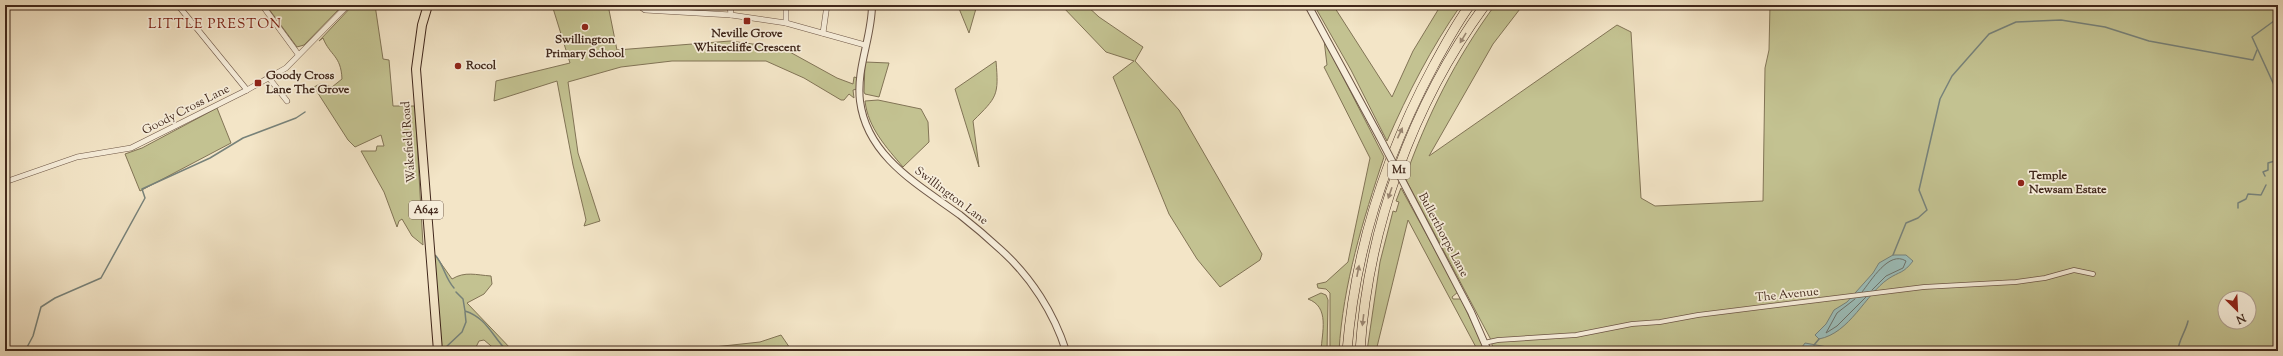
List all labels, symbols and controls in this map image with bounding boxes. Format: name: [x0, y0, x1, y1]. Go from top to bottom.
district label: LITTLE PRESTON: [148, 15, 282, 35]
marker: Neville Grove Whitecliffe Crescent: [742, 16, 752, 26]
marker: Swillington Primary School: [580, 22, 590, 32]
place label: Neville Grove Whitecliffe Crescent: [692, 25, 801, 57]
place label: Swillington Primary School: [545, 31, 625, 63]
one-way arrow: [1460, 32, 1467, 44]
place label: Rocol: [465, 57, 497, 75]
marker: Rocol: [453, 61, 463, 71]
place label: Goody Cross Lane The Grove: [265, 67, 350, 99]
marker: Goody Cross Lane The Grove: [253, 78, 263, 88]
street label: Goody Cross Lane: [139, 80, 233, 140]
street label: Wakefield Road: [397, 100, 421, 183]
one-way arrow: [1397, 128, 1403, 139]
road number: M1: [1388, 161, 1410, 179]
street label: Swillington Lane: [910, 162, 992, 230]
place label: Temple Newsam Estate: [2028, 167, 2107, 199]
marker: Temple Newsam Estate: [2016, 178, 2026, 188]
one-way arrow: [1387, 187, 1393, 199]
street label: Bullerthorpe Lane: [1413, 190, 1473, 281]
road number: A642: [409, 201, 443, 219]
one-way arrow: [1355, 265, 1361, 277]
street label: The Avenue: [1754, 283, 1820, 307]
north arrow: [2217, 290, 2257, 330]
text: N: [2233, 309, 2249, 327]
one-way arrow: [1360, 314, 1366, 326]

